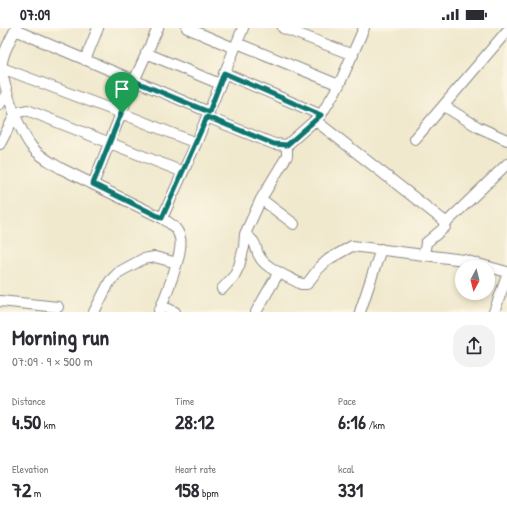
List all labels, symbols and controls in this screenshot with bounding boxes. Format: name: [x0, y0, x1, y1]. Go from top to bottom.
text: 07:09: [20, 4, 50, 25]
pin: [105, 72, 139, 113]
icon: arrive: [111, 78, 133, 100]
north arrow: [455, 260, 495, 300]
map controls: [455, 260, 495, 300]
text: Morning run: [12, 322, 109, 352]
button: share: [453, 325, 495, 367]
text: 07:09 · 9 × 500 m: [12, 352, 93, 370]
text: Distance: [12, 394, 46, 408]
text: Time: [175, 394, 194, 408]
text: Pace: [338, 394, 356, 408]
text: 4.50: [12, 408, 41, 435]
text: 28:12: [175, 408, 214, 435]
text: 6:16: [338, 408, 366, 435]
text: km: [41, 418, 56, 432]
text: /km: [366, 418, 385, 432]
text: Elevation: [12, 462, 49, 476]
text: Heart rate: [175, 462, 216, 476]
text: kcal: [338, 462, 354, 476]
text: 72: [12, 476, 31, 503]
text: 158: [175, 476, 199, 503]
text: 331: [338, 476, 363, 503]
text: m: [31, 486, 41, 500]
text: bpm: [199, 486, 219, 500]

